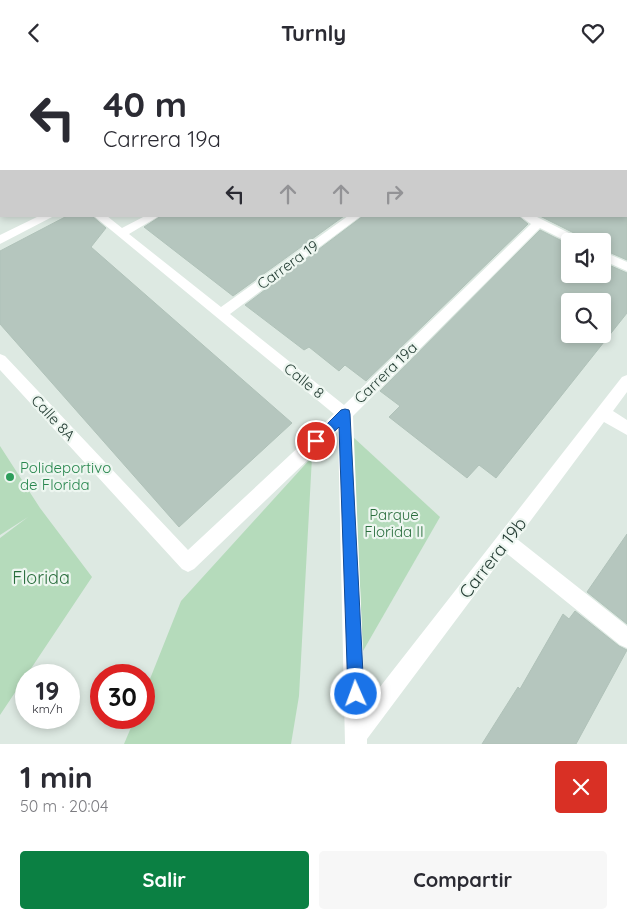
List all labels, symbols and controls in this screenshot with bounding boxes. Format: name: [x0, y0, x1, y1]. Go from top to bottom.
icon: back: [20, 19, 48, 47]
text: Turnly: [281, 19, 346, 47]
icon: heart: [579, 19, 607, 47]
text: 40 m: [103, 82, 187, 126]
icon: left: [20, 85, 85, 150]
text: Carrera 19a: [103, 125, 221, 153]
icon: left: [221, 180, 249, 208]
icon: ahead: [274, 180, 302, 208]
icon: ahead: [327, 180, 355, 208]
icon: right: [380, 180, 408, 208]
map controls: [561, 233, 611, 343]
button: sound: [561, 233, 611, 283]
street label: Carrera 19: [253, 236, 322, 293]
button: search: [561, 293, 611, 343]
street label: Carrera 19a: [350, 338, 421, 407]
street label: Calle 8: [280, 359, 328, 403]
street label: Calle 8A: [27, 391, 80, 445]
pin: [295, 420, 337, 462]
icon: arrive: [302, 427, 330, 455]
place label: Polideportivo de Florida: [20, 458, 111, 494]
marker: Polideportivo de Florida: [4, 471, 16, 483]
park label: Parque Florida II: [364, 505, 424, 541]
street label: Carrera 19b: [454, 513, 531, 603]
park label: Florida: [12, 566, 70, 589]
speed limit sign: 30: [90, 664, 155, 729]
position arrow: [329, 667, 381, 719]
text: 19: [36, 675, 59, 706]
text: km/h: [32, 701, 63, 716]
text: 1 min: [20, 758, 93, 796]
button: close: [555, 761, 607, 813]
text: 50 m · 20:04: [20, 796, 108, 816]
button: Salir: [20, 851, 309, 909]
button: Compartir: [319, 851, 607, 909]

